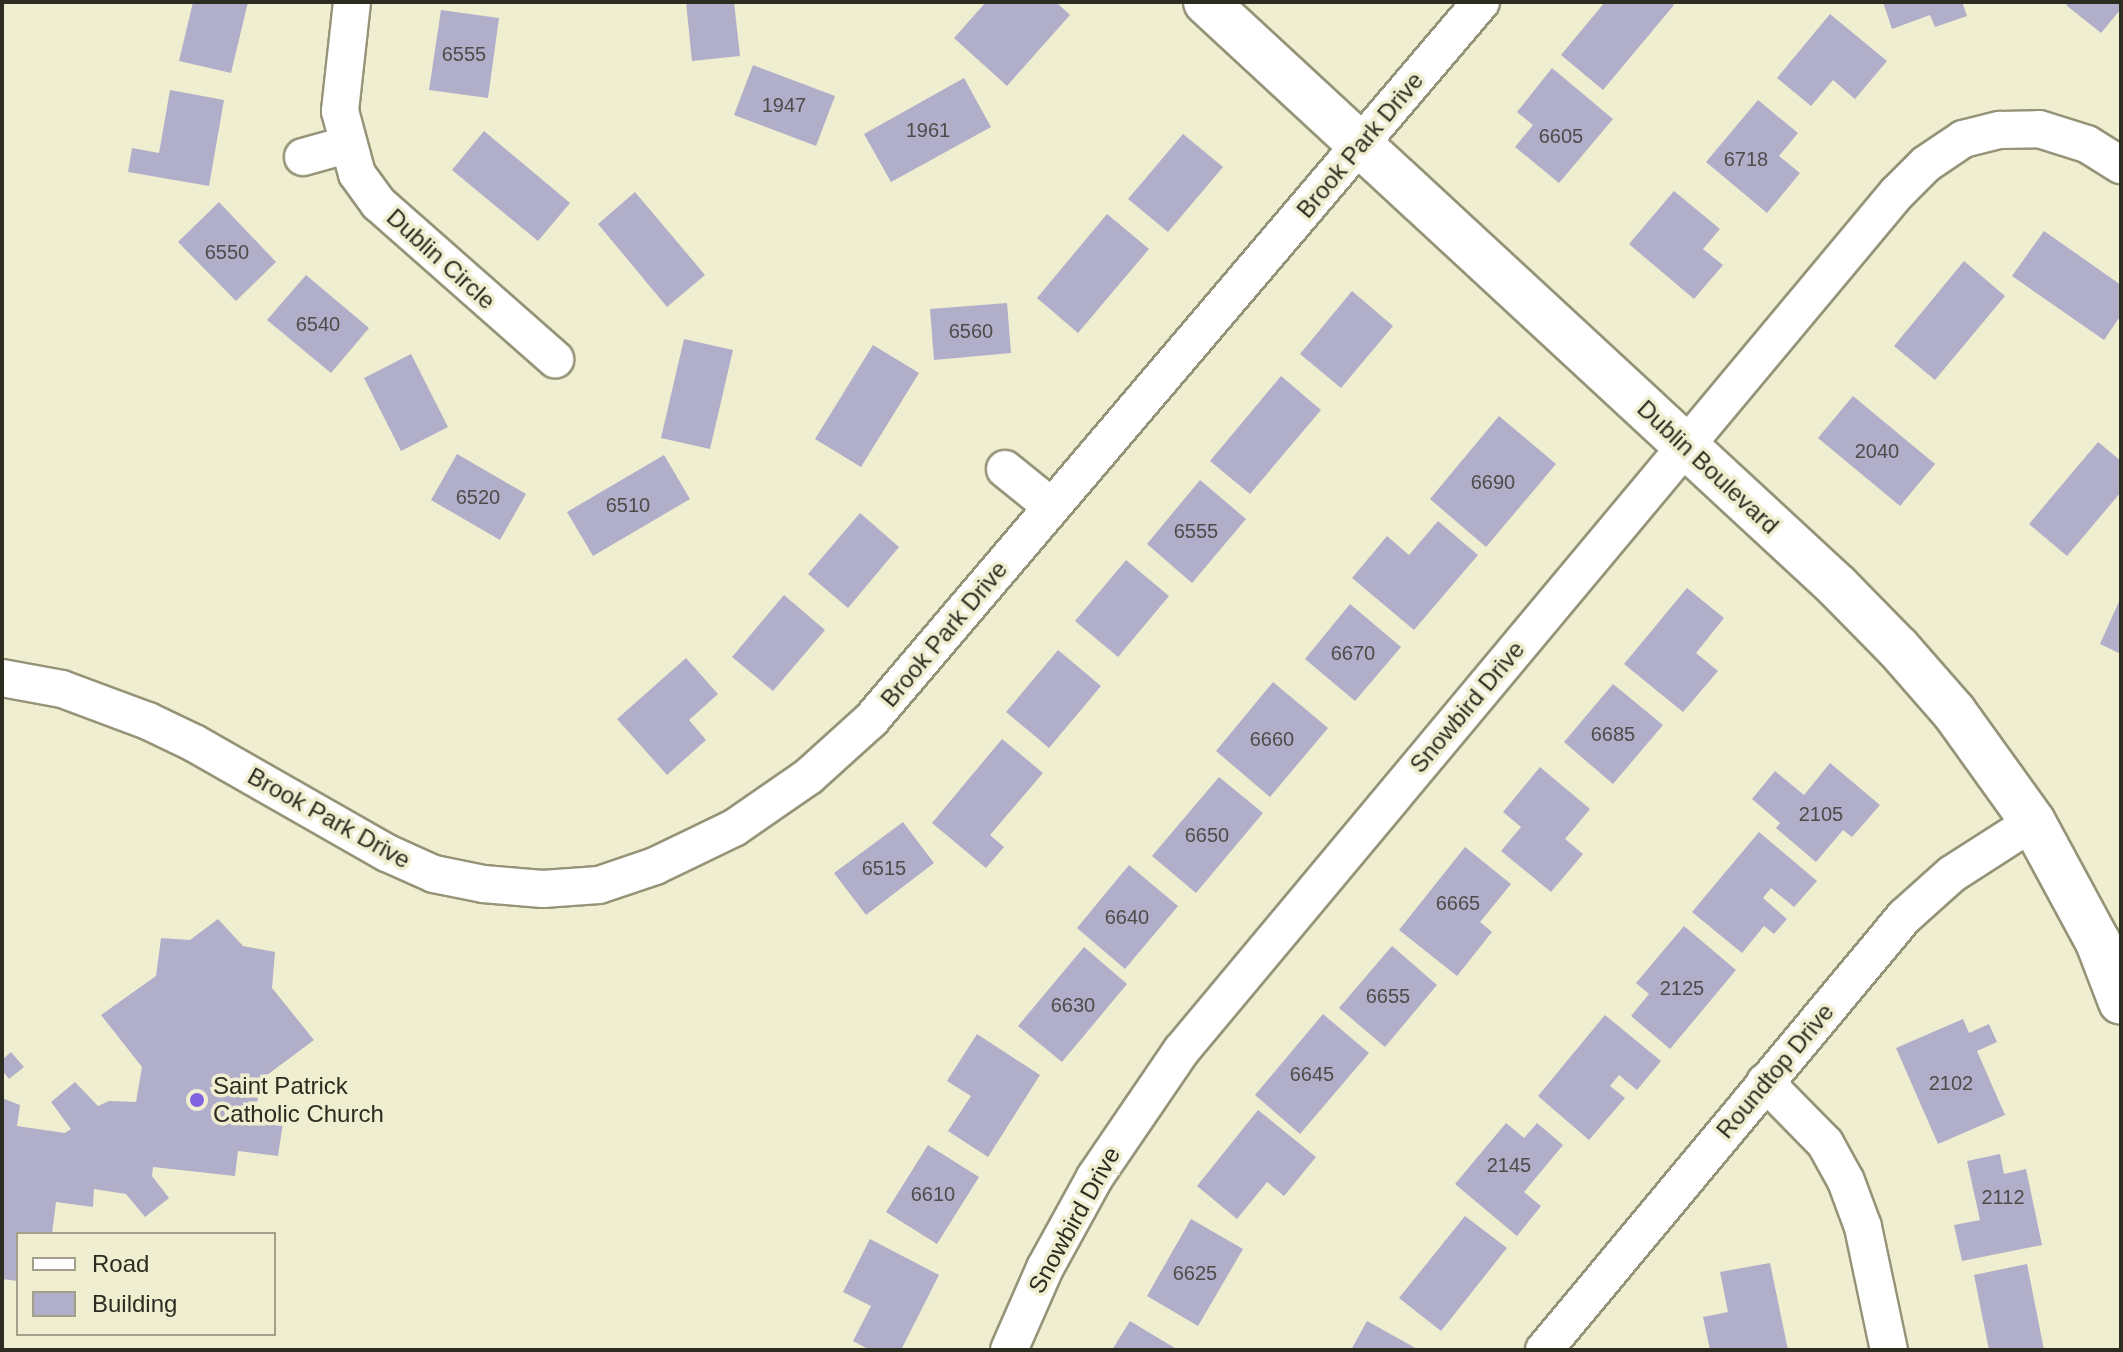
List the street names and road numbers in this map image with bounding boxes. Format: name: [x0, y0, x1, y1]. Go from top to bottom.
street label: Brook Park Drive: [1291, 66, 1429, 224]
street label: Dublin Circle: [381, 203, 501, 315]
street label: Dublin Boulevard: [1631, 394, 1785, 540]
street label: Brook Park Drive: [875, 555, 1013, 713]
street label: Snowbird Drive: [1404, 635, 1530, 779]
street label: Brook Park Drive: [243, 761, 415, 875]
street label: Roundtop Drive: [1710, 998, 1840, 1144]
street label: Snowbird Drive: [1022, 1142, 1126, 1298]

